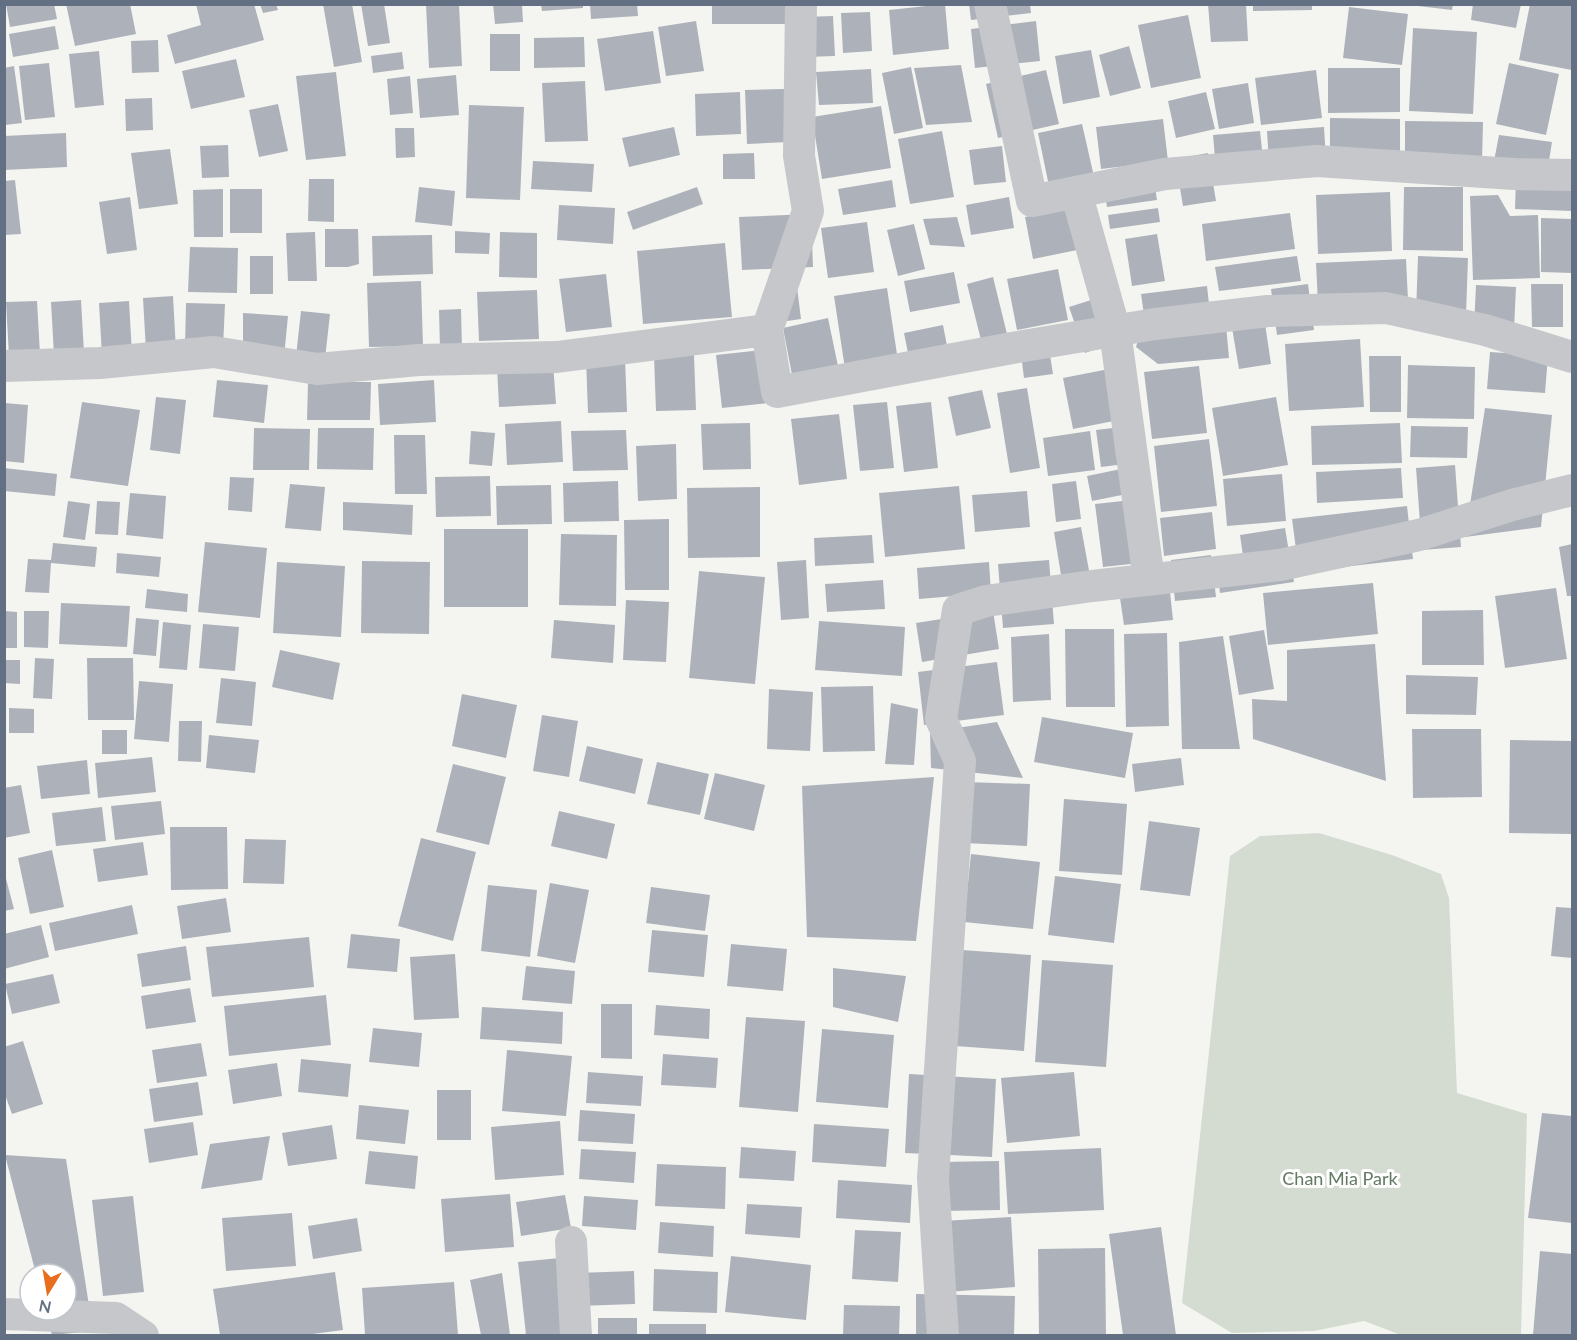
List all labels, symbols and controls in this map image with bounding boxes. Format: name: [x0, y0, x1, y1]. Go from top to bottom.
park label: Chan Mia Park: [1282, 1167, 1398, 1189]
north arrow: [18, 1262, 78, 1322]
text: N: [37, 1297, 53, 1318]

